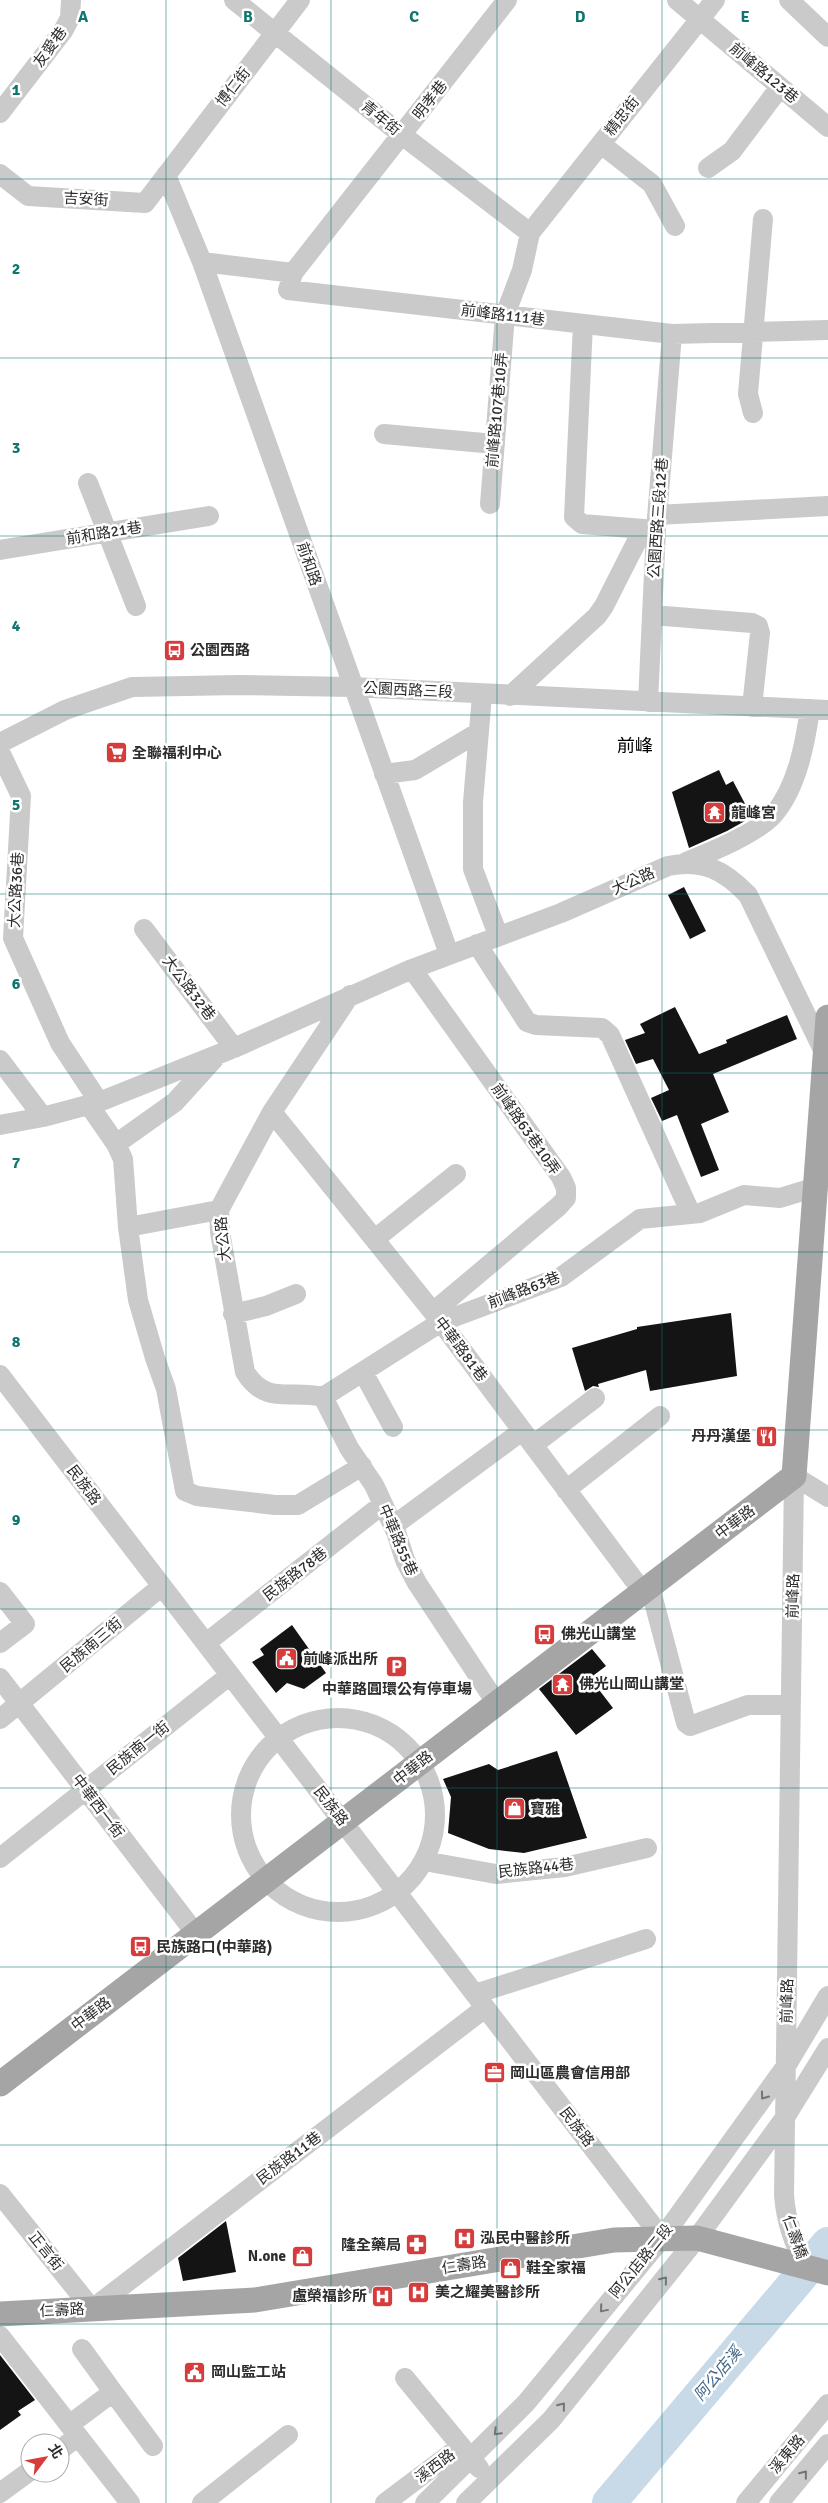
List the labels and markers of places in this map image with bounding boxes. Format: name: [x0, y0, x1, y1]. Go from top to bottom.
bus stop icon: 公園西路: [162, 638, 186, 662]
place label: 公園西路: [190, 641, 250, 659]
supermarket icon: 全聯福利中心: [104, 741, 128, 765]
place label: 全聯福利中心: [132, 744, 222, 762]
temple icon: 龍峰宮: [703, 801, 727, 825]
place label: 龍峰宮: [731, 804, 776, 822]
restaurant icon: 丹丹漢堡: [755, 1424, 779, 1448]
place label: 丹丹漢堡: [691, 1427, 751, 1445]
bus stop icon: 佛光山講堂: [533, 1622, 557, 1646]
place label: 佛光山講堂: [561, 1625, 636, 1643]
public building icon: 前峰派出所: [275, 1647, 299, 1671]
place label: 前峰派出所: [303, 1650, 378, 1668]
parking icon: 中華路圓環公有停車場: [385, 1654, 409, 1678]
temple icon: 佛光山岡山講堂: [551, 1672, 575, 1696]
place label: 佛光山岡山講堂: [579, 1675, 684, 1693]
place label: 中華路圓環公有停車場: [322, 1680, 472, 1698]
shop icon: 寶雅: [502, 1797, 526, 1821]
place label: 寶雅: [530, 1800, 560, 1818]
bus stop icon: 民族路口(中華路): [128, 1935, 152, 1959]
place label: 民族路口(中華路): [156, 1938, 272, 1956]
office icon: 岡山區農會信用部: [482, 2061, 506, 2085]
place label: 岡山區農會信用部: [510, 2064, 630, 2082]
hospital icon: 泓民中醫診所: [452, 2226, 476, 2250]
place label: 泓民中醫診所: [480, 2229, 570, 2247]
pharmacy icon: 隆全藥局: [405, 2233, 429, 2257]
place label: 隆全藥局: [341, 2236, 401, 2254]
shop icon: N.one: [290, 2244, 314, 2268]
place label: N.one: [248, 2247, 286, 2265]
shop icon: 鞋全家福: [498, 2256, 522, 2280]
place label: 鞋全家福: [526, 2259, 586, 2277]
hospital icon: 美之耀美醫診所: [407, 2280, 431, 2304]
place label: 美之耀美醫診所: [435, 2283, 540, 2301]
hospital icon: 盧榮福診所: [371, 2284, 395, 2308]
place label: 盧榮福診所: [292, 2287, 367, 2305]
public building icon: 岡山監工站: [183, 2360, 207, 2384]
place label: 岡山監工站: [211, 2363, 286, 2381]

